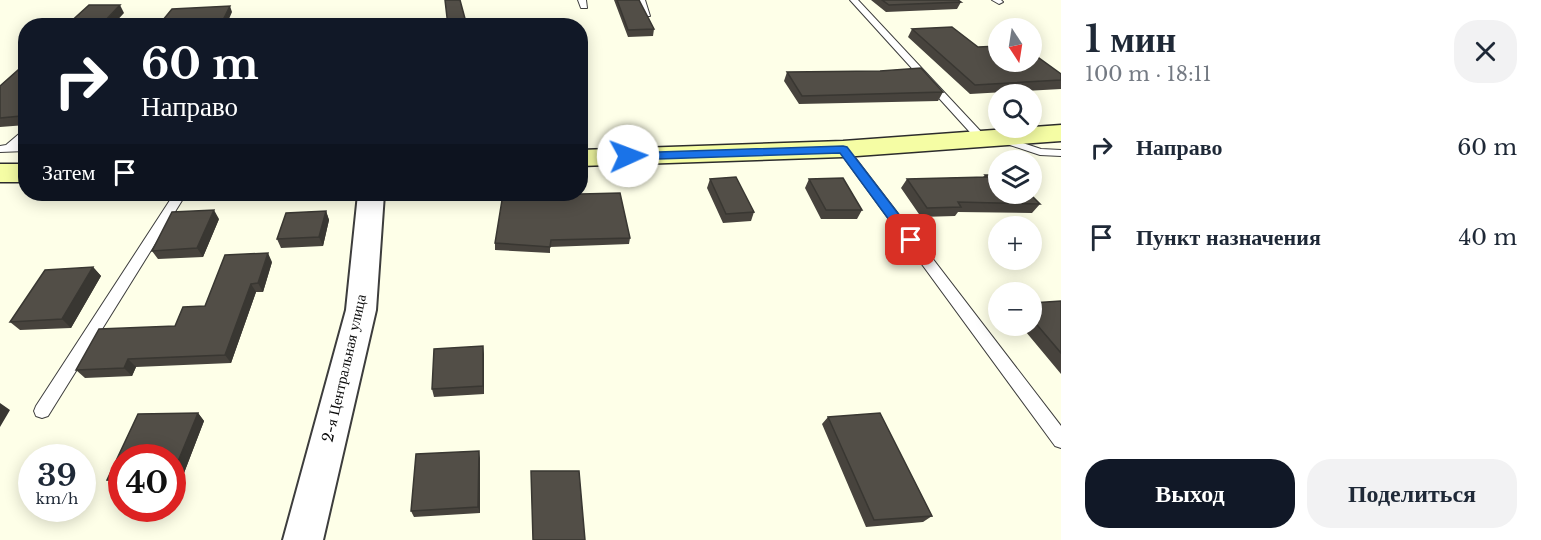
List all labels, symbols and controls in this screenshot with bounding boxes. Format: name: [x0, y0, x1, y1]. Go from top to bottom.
text: 1 мин: [1085, 17, 1176, 62]
north arrow: [988, 18, 1042, 72]
map controls: [988, 18, 1042, 336]
button: close: [1454, 20, 1517, 83]
text: 60 m: [141, 38, 259, 90]
icon: right: [42, 42, 120, 120]
text: 100 m · 18:11: [1085, 62, 1211, 86]
button: search: [988, 84, 1042, 138]
text: Направо: [141, 90, 238, 123]
position arrow: [596, 124, 660, 188]
icon: right: [1085, 131, 1118, 164]
text: Направо: [1136, 134, 1222, 161]
text: 60 m: [1457, 134, 1517, 161]
button: layers: [988, 150, 1042, 204]
icon: arrive: [108, 156, 141, 189]
text: Затем: [42, 159, 96, 186]
pin: [885, 214, 936, 265]
button: +: [988, 216, 1042, 270]
icon: arrive: [1085, 221, 1118, 254]
icon: arrive: [894, 223, 927, 256]
text: Пункт назначения: [1136, 224, 1321, 251]
text: 40 m: [1459, 224, 1517, 251]
button: −: [988, 282, 1042, 336]
street label: 2-я Центральная улица: [318, 292, 370, 444]
speed limit sign: 40: [108, 444, 186, 522]
text: 39: [37, 457, 77, 494]
button: Выход: [1085, 459, 1295, 528]
button: Поделиться: [1307, 459, 1517, 528]
text: km/h: [36, 489, 78, 508]

